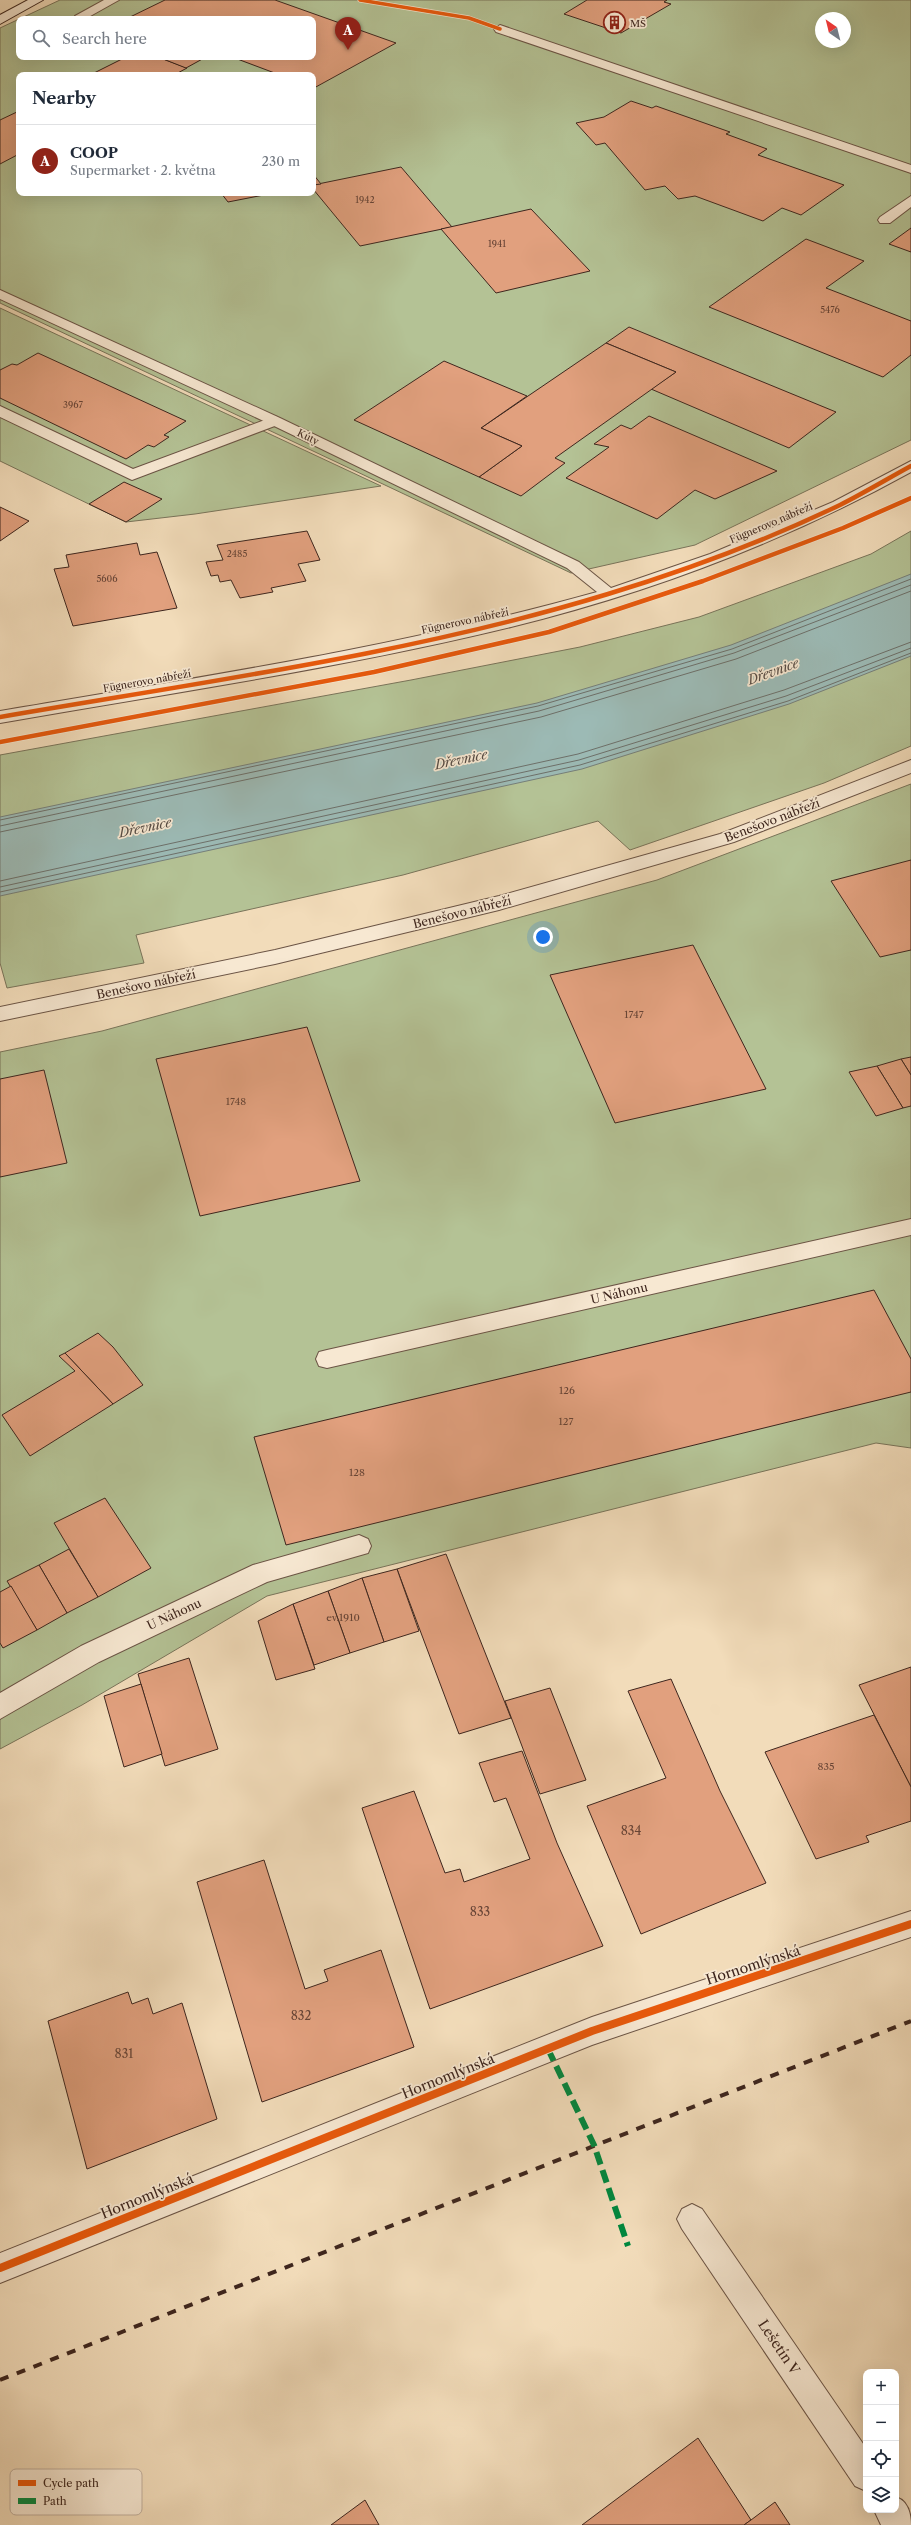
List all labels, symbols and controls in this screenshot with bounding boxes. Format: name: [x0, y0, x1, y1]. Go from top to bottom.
building icon: MŠ: [602, 10, 628, 36]
north arrow: [815, 12, 851, 48]
search box: [16, 16, 316, 60]
pin: A: [335, 17, 361, 50]
place label: MŠ: [630, 17, 646, 30]
icon: search: [30, 27, 52, 49]
text: Search here: [62, 29, 147, 48]
text: Nearby: [32, 88, 96, 108]
text: COOP: [70, 143, 118, 162]
text: A: [40, 153, 50, 169]
text: 230 m: [262, 153, 300, 169]
text: Supermarket · 2. května: [70, 162, 216, 178]
house number: 1942: [355, 194, 375, 205]
house number: 1941: [488, 238, 506, 249]
house number: 5476: [820, 304, 840, 315]
house number: 3967: [63, 399, 83, 410]
street label: Kúty: [295, 426, 322, 448]
street label: Fügnerovo nábřeží: [728, 500, 814, 546]
house number: 2485: [227, 548, 247, 559]
house number: 5606: [96, 573, 118, 584]
street label: Fügnerovo nábřeží: [420, 605, 510, 637]
water label: Dřevnice: [744, 654, 801, 688]
street label: Fügnerovo nábřeží: [102, 667, 192, 695]
water label: Dřevnice: [432, 745, 489, 773]
street label: Benešovo nábřeží: [722, 795, 822, 845]
water label: Dřevnice: [116, 813, 173, 841]
street label: Benešovo nábřeží: [411, 892, 513, 931]
your location: [533, 927, 553, 947]
street label: Benešovo nábřeží: [95, 966, 197, 1002]
house number: 1747: [624, 1008, 644, 1021]
house number: 1748: [226, 1095, 246, 1108]
street label: U Náhonu: [589, 1279, 650, 1307]
house number: 126: [559, 1384, 575, 1397]
house number: 127: [559, 1415, 574, 1428]
house number: 128: [349, 1466, 365, 1479]
street label: U Náhonu: [144, 1595, 204, 1633]
house number: ev.1910: [326, 1611, 360, 1624]
house number: 835: [818, 1760, 834, 1773]
house number: 834: [621, 1823, 641, 1838]
house number: 833: [470, 1904, 490, 1919]
street label: Hornomlýnská: [703, 1941, 803, 1989]
house number: 832: [291, 2008, 311, 2023]
house number: 831: [115, 2046, 133, 2061]
street label: Hornomlýnská: [399, 2049, 498, 2103]
street label: Hornomlýnská: [98, 2169, 197, 2223]
street label: Lešetín V: [754, 2316, 804, 2379]
map controls: [863, 2369, 899, 2513]
button: +: [863, 2369, 899, 2405]
button: −: [863, 2405, 899, 2441]
button: locate: [863, 2441, 899, 2477]
legend: [10, 2469, 142, 2515]
text: Cycle path: [43, 2476, 99, 2490]
button: layers: [863, 2477, 899, 2513]
text: Path: [43, 2494, 67, 2508]

